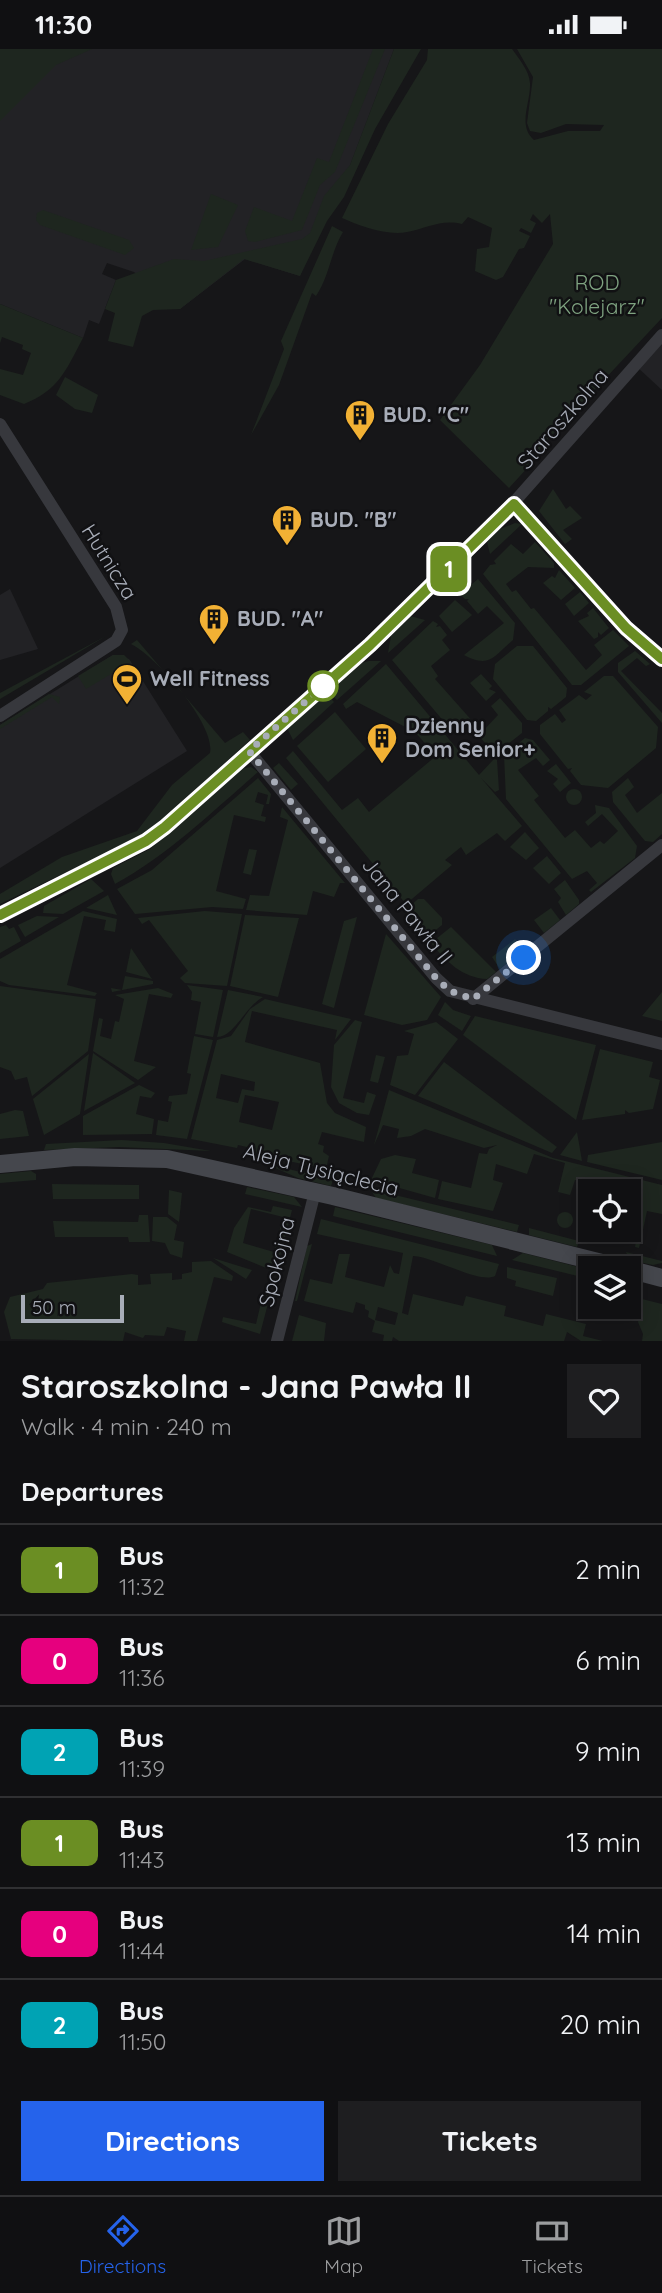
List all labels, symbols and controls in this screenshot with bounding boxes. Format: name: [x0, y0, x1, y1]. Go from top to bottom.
text: 11:30: [35, 8, 92, 41]
park label: ROD "Kolejarz": [549, 269, 645, 319]
street label: Staroszkolna: [511, 363, 613, 474]
building icon: BUD. "C": [343, 398, 377, 442]
place label: BUD. "C": [383, 401, 469, 427]
building icon: BUD. "B": [270, 503, 304, 547]
place label: BUD. "B": [310, 506, 397, 532]
street label: Hutnicza: [76, 519, 143, 604]
line badge: 1: [426, 546, 472, 592]
text: 1: [444, 554, 454, 584]
building icon: BUD. "A": [197, 602, 231, 646]
place label: BUD. "A": [237, 605, 323, 631]
sports icon: Well Fitness: [110, 662, 144, 706]
place label: Well Fitness: [150, 665, 270, 691]
unlabelled marker: [308, 671, 338, 701]
place label: Dzienny Dom Senior+: [405, 712, 535, 762]
building icon: Dzienny Dom Senior+: [365, 721, 399, 765]
street label: Jana Pawła II: [357, 852, 459, 969]
your location: [506, 940, 541, 975]
street label: Aleja Tysiąclecia: [241, 1137, 402, 1201]
map controls: [578, 1179, 641, 1319]
button: locate: [578, 1179, 641, 1242]
street label: Spokojna: [252, 1214, 300, 1309]
button: layers: [578, 1256, 641, 1319]
scale bar: [21, 1292, 124, 1324]
text: 50 m: [32, 1295, 76, 1319]
button: heart: [567, 1364, 641, 1438]
text: Staroszkolna - Jana Pawła II: [21, 1365, 472, 1406]
text: Walk · 4 min · 240 m: [21, 1412, 232, 1441]
text: Departures: [21, 1475, 164, 1508]
text: Bus: [119, 1539, 164, 1572]
text: 2 min: [575, 1553, 641, 1586]
text: 1: [55, 1555, 64, 1585]
text: 11:32: [119, 1572, 165, 1601]
text: Bus: [119, 1630, 164, 1663]
text: 6 min: [576, 1644, 641, 1677]
text: 0: [52, 1646, 67, 1676]
text: 11:36: [119, 1663, 165, 1692]
text: Bus: [119, 1721, 164, 1754]
text: 9 min: [575, 1735, 641, 1768]
text: 2: [53, 1737, 66, 1767]
text: 11:39: [119, 1754, 165, 1783]
text: Bus: [119, 1812, 164, 1845]
text: 13 min: [566, 1826, 641, 1859]
text: 1: [55, 1828, 64, 1858]
text: 11:43: [119, 1845, 165, 1874]
text: Bus: [119, 1903, 164, 1936]
text: 14 min: [567, 1917, 641, 1950]
text: 0: [52, 1919, 67, 1949]
text: 11:44: [119, 1936, 165, 1965]
text: Bus: [119, 1994, 164, 2027]
text: 20 min: [560, 2008, 641, 2041]
text: 2: [53, 2010, 66, 2040]
text: 11:50: [119, 2027, 167, 2056]
button: Directions: [21, 2101, 324, 2181]
button: Tickets: [338, 2101, 641, 2181]
tab: Directions: [79, 2212, 166, 2278]
tab: Map: [324, 2212, 363, 2278]
tab: Tickets: [521, 2212, 583, 2278]

